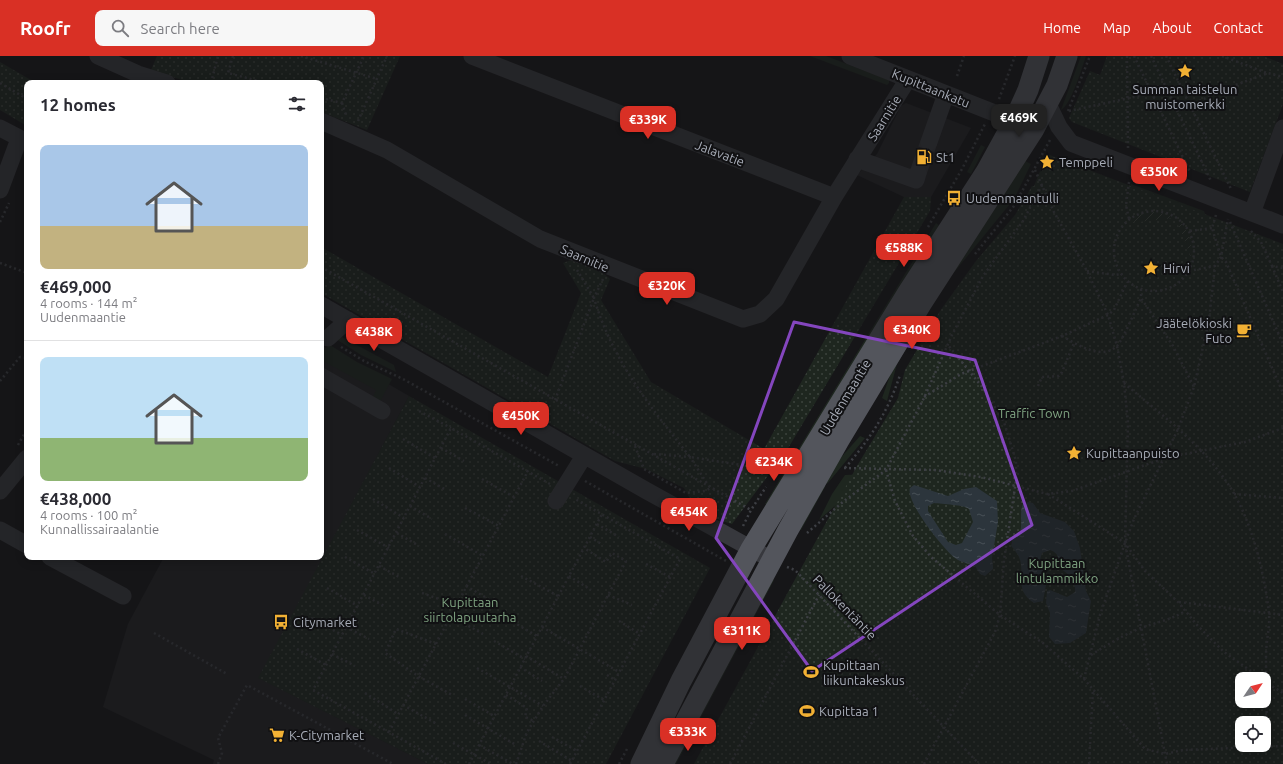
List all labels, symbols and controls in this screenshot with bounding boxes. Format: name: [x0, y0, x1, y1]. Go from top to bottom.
search box: [95, 10, 375, 46]
text: Roofr: [20, 17, 71, 39]
icon: search: [109, 17, 131, 39]
text: Search here: [141, 20, 220, 37]
text: Home: [1043, 20, 1081, 36]
text: Map: [1103, 20, 1131, 36]
text: About: [1153, 20, 1192, 36]
text: Contact: [1214, 20, 1263, 36]
place icon: Summan taistelun muistomerkki: [1176, 62, 1194, 80]
street label: Kupittaankatu: [890, 66, 972, 110]
place label: Summan taistelun muistomerkki: [1133, 82, 1237, 111]
icon: filters: [286, 93, 308, 115]
street label: Saarnitie: [865, 93, 903, 143]
text: 12 homes: [40, 95, 116, 114]
pin: €469K: [991, 104, 1047, 138]
pin: €339K: [620, 106, 676, 140]
text: €469K: [1000, 110, 1038, 124]
text: €339K: [629, 112, 667, 126]
street label: Jalavatie: [693, 137, 747, 169]
fuel station icon: St1: [915, 148, 933, 166]
place label: St1: [936, 150, 955, 164]
place icon: Temppeli: [1038, 153, 1056, 171]
place label: Temppeli: [1059, 155, 1113, 169]
pin: €350K: [1131, 158, 1187, 192]
text: €350K: [1140, 164, 1178, 178]
icon: home: [138, 171, 210, 243]
bus stop icon: Uudenmaantulli: [945, 189, 963, 207]
place label: Uudenmaantulli: [966, 191, 1059, 205]
pin: €588K: [876, 234, 932, 268]
text: €588K: [885, 240, 923, 254]
street label: Saarnitie: [559, 242, 611, 274]
place icon: Hirvi: [1142, 259, 1160, 277]
place label: Hirvi: [1163, 261, 1190, 275]
pin: €320K: [639, 272, 695, 306]
text: €469,000: [40, 277, 111, 296]
text: €320K: [648, 278, 686, 292]
text: 4 rooms · 144 m²: [40, 296, 137, 310]
text: Uudenmaantie: [40, 310, 126, 324]
pin: €340K: [884, 316, 940, 350]
place label: Jäätelökioski Futo: [1156, 316, 1232, 345]
pin: €438K: [346, 318, 402, 352]
cafe icon: Jäätelökioski Futo: [1235, 321, 1253, 339]
text: €340K: [893, 322, 931, 336]
text: €438K: [355, 324, 393, 338]
street label: Uudenmaantie: [817, 357, 873, 437]
icon: home: [138, 383, 210, 455]
pin: €450K: [493, 402, 549, 436]
park label: Traffic Town: [998, 406, 1070, 420]
text: €450K: [502, 408, 540, 422]
place icon: Kupittaanpuisto: [1065, 444, 1083, 462]
place label: Kupittaanpuisto: [1086, 446, 1180, 460]
pin: €234K: [746, 448, 802, 482]
text: €234K: [755, 454, 793, 468]
text: €438,000: [40, 489, 111, 508]
pin: €454K: [661, 498, 717, 532]
text: €454K: [670, 504, 708, 518]
text: 4 rooms · 100 m²: [40, 508, 137, 522]
text: Kunnallissairaalantie: [40, 522, 159, 536]
park label: Kupittaan lintulammikko: [1016, 556, 1098, 585]
street label: Pallokentäntie: [811, 572, 879, 642]
park label: Kupittaan siirtolapuutarha: [424, 595, 516, 624]
bus stop icon: Citymarket: [272, 613, 290, 631]
place label: Citymarket: [293, 615, 357, 629]
pin: €311K: [714, 617, 770, 651]
text: €311K: [723, 623, 761, 637]
place label: Kupittaan liikuntakeskus: [823, 658, 905, 687]
sports icon: Kupittaan liikuntakeskus: [802, 663, 820, 681]
north arrow: [1235, 672, 1271, 708]
map controls: [1235, 672, 1271, 752]
sports icon: Kupittaa 1: [798, 702, 816, 720]
place label: Kupittaa 1: [819, 704, 879, 718]
button: locate: [1235, 716, 1271, 752]
pin: €333K: [660, 718, 716, 752]
text: €333K: [669, 724, 707, 738]
supermarket icon: K-Citymarket: [268, 726, 286, 744]
place label: K-Citymarket: [289, 728, 364, 742]

